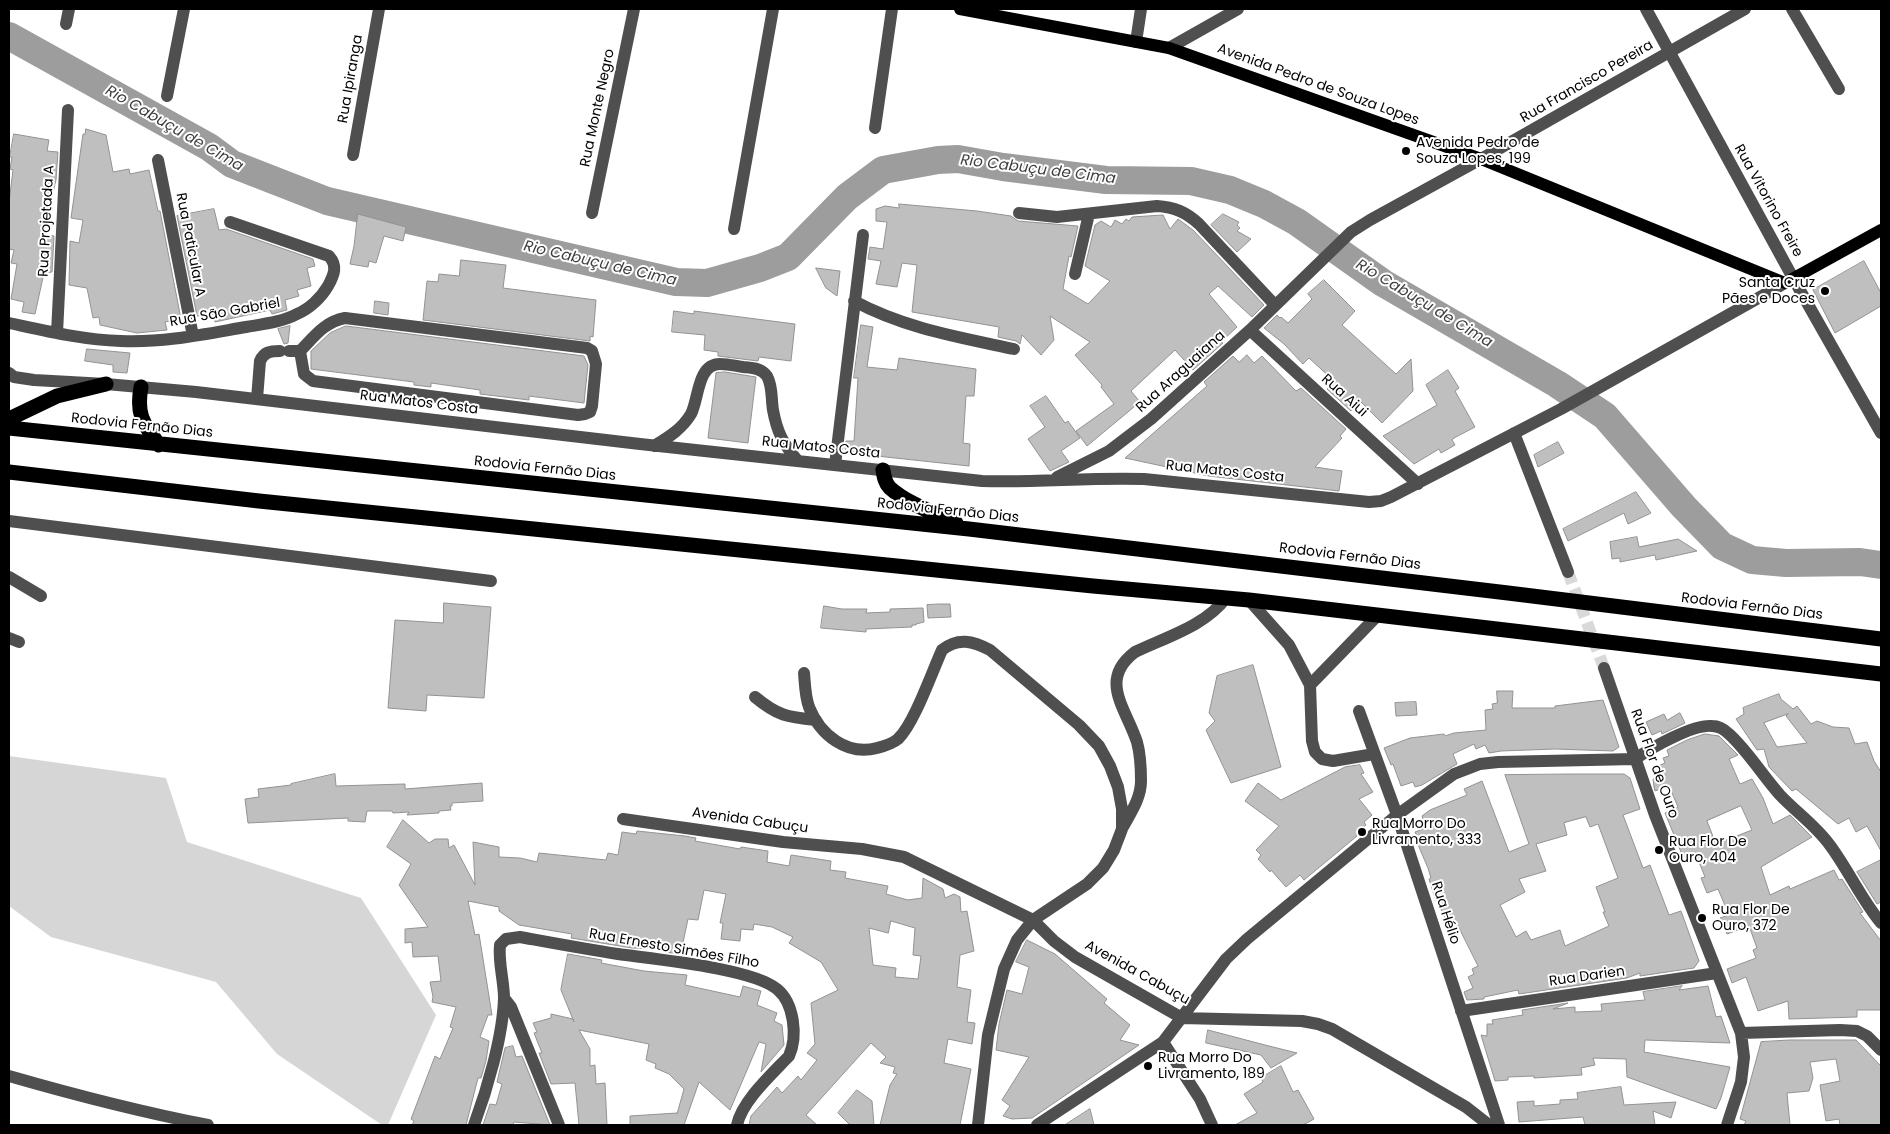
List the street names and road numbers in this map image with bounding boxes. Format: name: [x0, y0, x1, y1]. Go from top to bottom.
street label: Rua Ipiranga: [335, 33, 367, 125]
street label: Rua Francisco Pereira: [1518, 37, 1656, 127]
street label: Avenida Pedro de Souza Lopes: [1215, 41, 1421, 129]
street label: Rua Monte Negro: [577, 47, 619, 169]
street label: Rua Vitorino Freire: [1730, 142, 1806, 260]
street label: Rua Projetada A: [36, 165, 58, 277]
street label: Rua Paticular A: [172, 192, 208, 298]
street label: Rua São Gabriel: [169, 295, 281, 331]
street label: Rua Araguaiana: [1133, 328, 1229, 416]
street label: Rua Aiui: [1318, 371, 1370, 421]
street label: Rua Matos Costa: [359, 387, 479, 419]
street label: Rodovia Fernão Dias: [70, 410, 214, 442]
street label: Rua Matos Costa: [761, 433, 881, 463]
street label: Rodovia Fernão Dias: [473, 453, 617, 485]
street label: Rua Matos Costa: [1165, 457, 1285, 487]
street label: Rodovia Fernão Dias: [876, 495, 1020, 527]
street label: Rodovia Fernão Dias: [1278, 540, 1422, 574]
street label: Rodovia Fernão Dias: [1680, 590, 1824, 624]
street label: Rua Flor de Ouro: [1626, 707, 1682, 821]
street label: Avenida Cabuçu: [691, 805, 809, 837]
street label: Rua Hélio: [1427, 880, 1463, 946]
street label: Rua Ernesto Simões Filho: [588, 926, 760, 972]
street label: Avenida Cabuçu: [1082, 937, 1192, 1009]
street label: Rua Darien: [1548, 963, 1626, 991]

